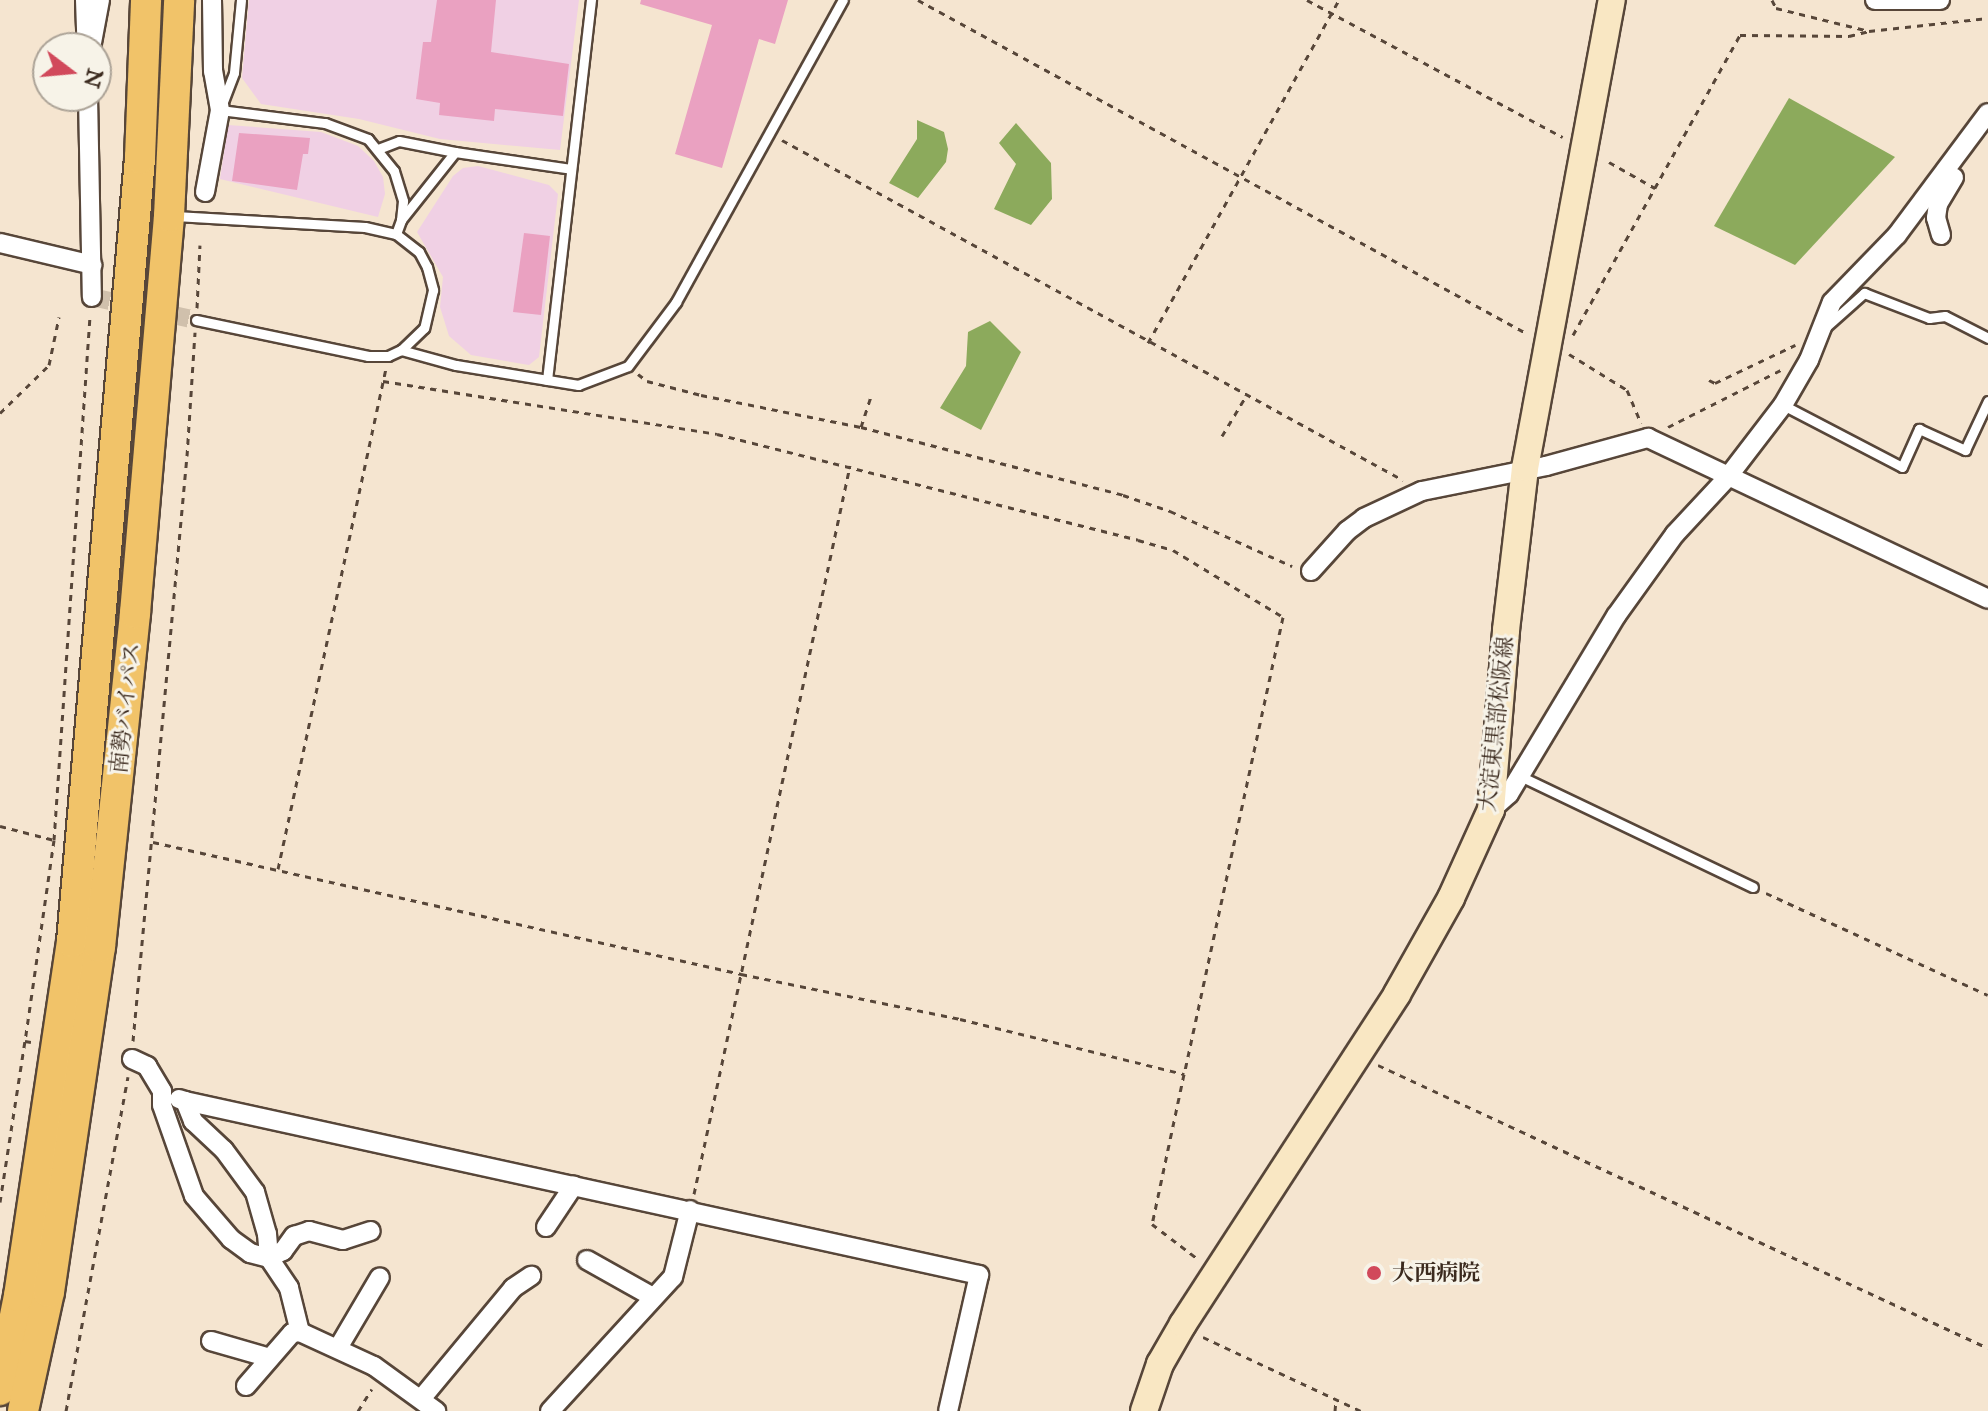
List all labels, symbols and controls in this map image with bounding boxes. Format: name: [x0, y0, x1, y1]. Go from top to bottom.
north arrow: [32, 32, 112, 112]
text: N: [78, 65, 109, 91]
street label: 大淀東黒部松阪線: [1474, 635, 1518, 813]
street label: 南勢バイパス: [105, 641, 145, 775]
place label: 大西病院: [1392, 1260, 1480, 1286]
marker: 大西病院: [1363, 1262, 1385, 1284]

